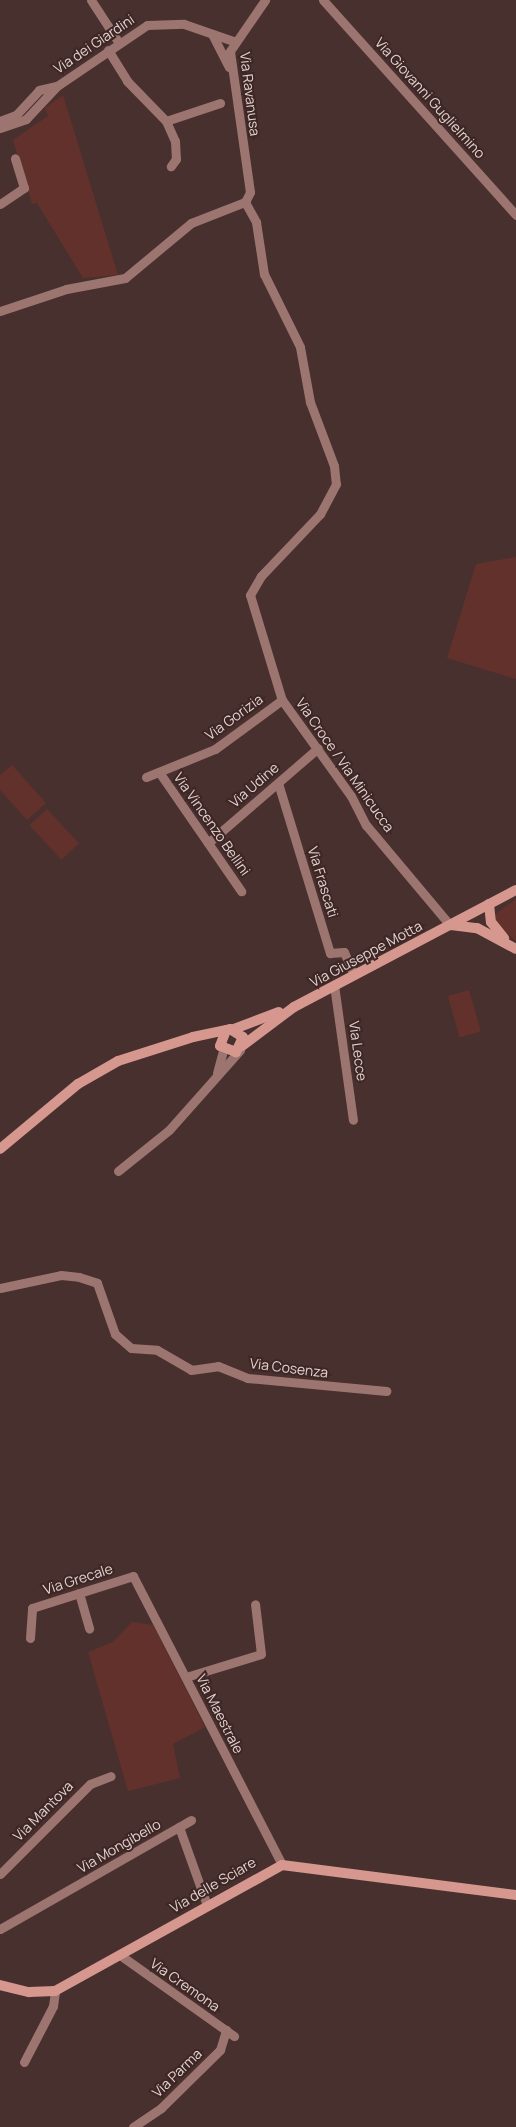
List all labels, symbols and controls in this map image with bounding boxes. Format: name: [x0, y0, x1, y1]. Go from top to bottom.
street label: Via dei Giardini: [51, 11, 137, 77]
street label: Via Giovanni Guglielmino: [371, 34, 489, 162]
street label: Via Ravanusa: [237, 51, 263, 137]
street label: Via Gorizia: [202, 691, 266, 743]
street label: Via Croce / Via Minicucca: [292, 695, 398, 835]
street label: Via Udine: [226, 759, 282, 811]
street label: Via Vincenzo Bellini: [170, 769, 254, 879]
street label: Via Frascati: [304, 844, 342, 920]
street label: Via Giuseppe Motta: [307, 917, 425, 991]
street label: Via Lecce: [345, 1020, 371, 1082]
street label: Via Cosenza: [249, 1355, 329, 1381]
street label: Via Grecale: [41, 1560, 115, 1598]
street label: Via Maestrale: [193, 1672, 247, 1756]
street label: Via Mantova: [10, 1778, 76, 1844]
street label: Via Mongibello: [74, 1815, 164, 1877]
street label: Via delle Sciare: [167, 1854, 259, 1916]
street label: Via Cremona: [147, 1955, 223, 2015]
street label: Via Parma: [149, 2045, 205, 2101]

